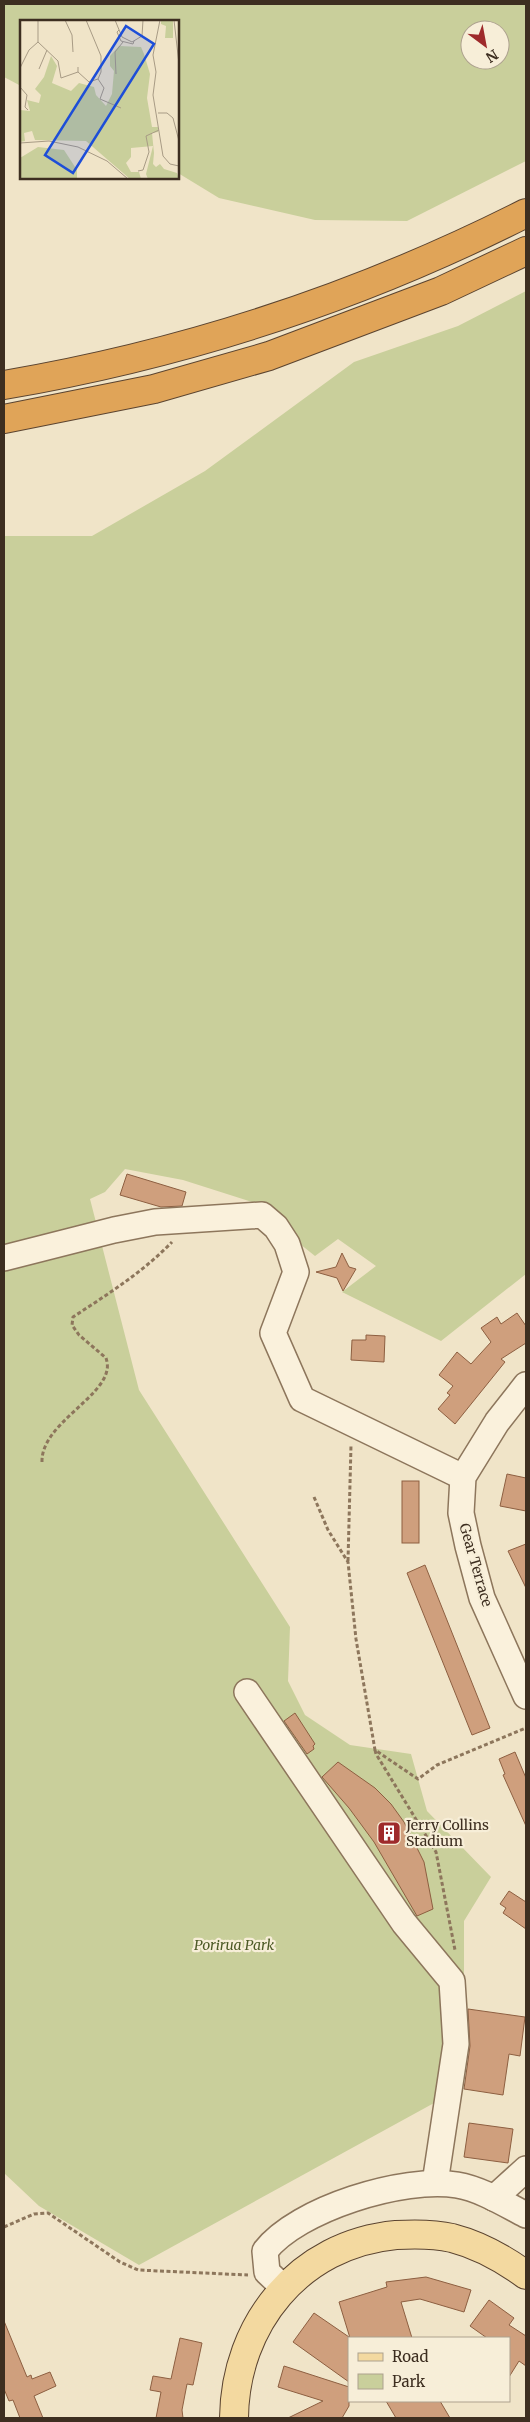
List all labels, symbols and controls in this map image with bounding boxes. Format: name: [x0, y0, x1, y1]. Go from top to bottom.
inset map: [20, 20, 179, 179]
north arrow: [460, 20, 510, 70]
text: N: [482, 45, 501, 67]
street label: Gear Terrace: [456, 1521, 496, 1609]
place label: Jerry Collins Stadium: [405, 1816, 489, 1850]
building icon: Jerry Collins Stadium: [376, 1820, 402, 1846]
park label: Porirua Park: [194, 1936, 274, 1954]
legend: [348, 2337, 510, 2402]
text: Road: [392, 2347, 428, 2366]
text: Park: [392, 2372, 426, 2391]

